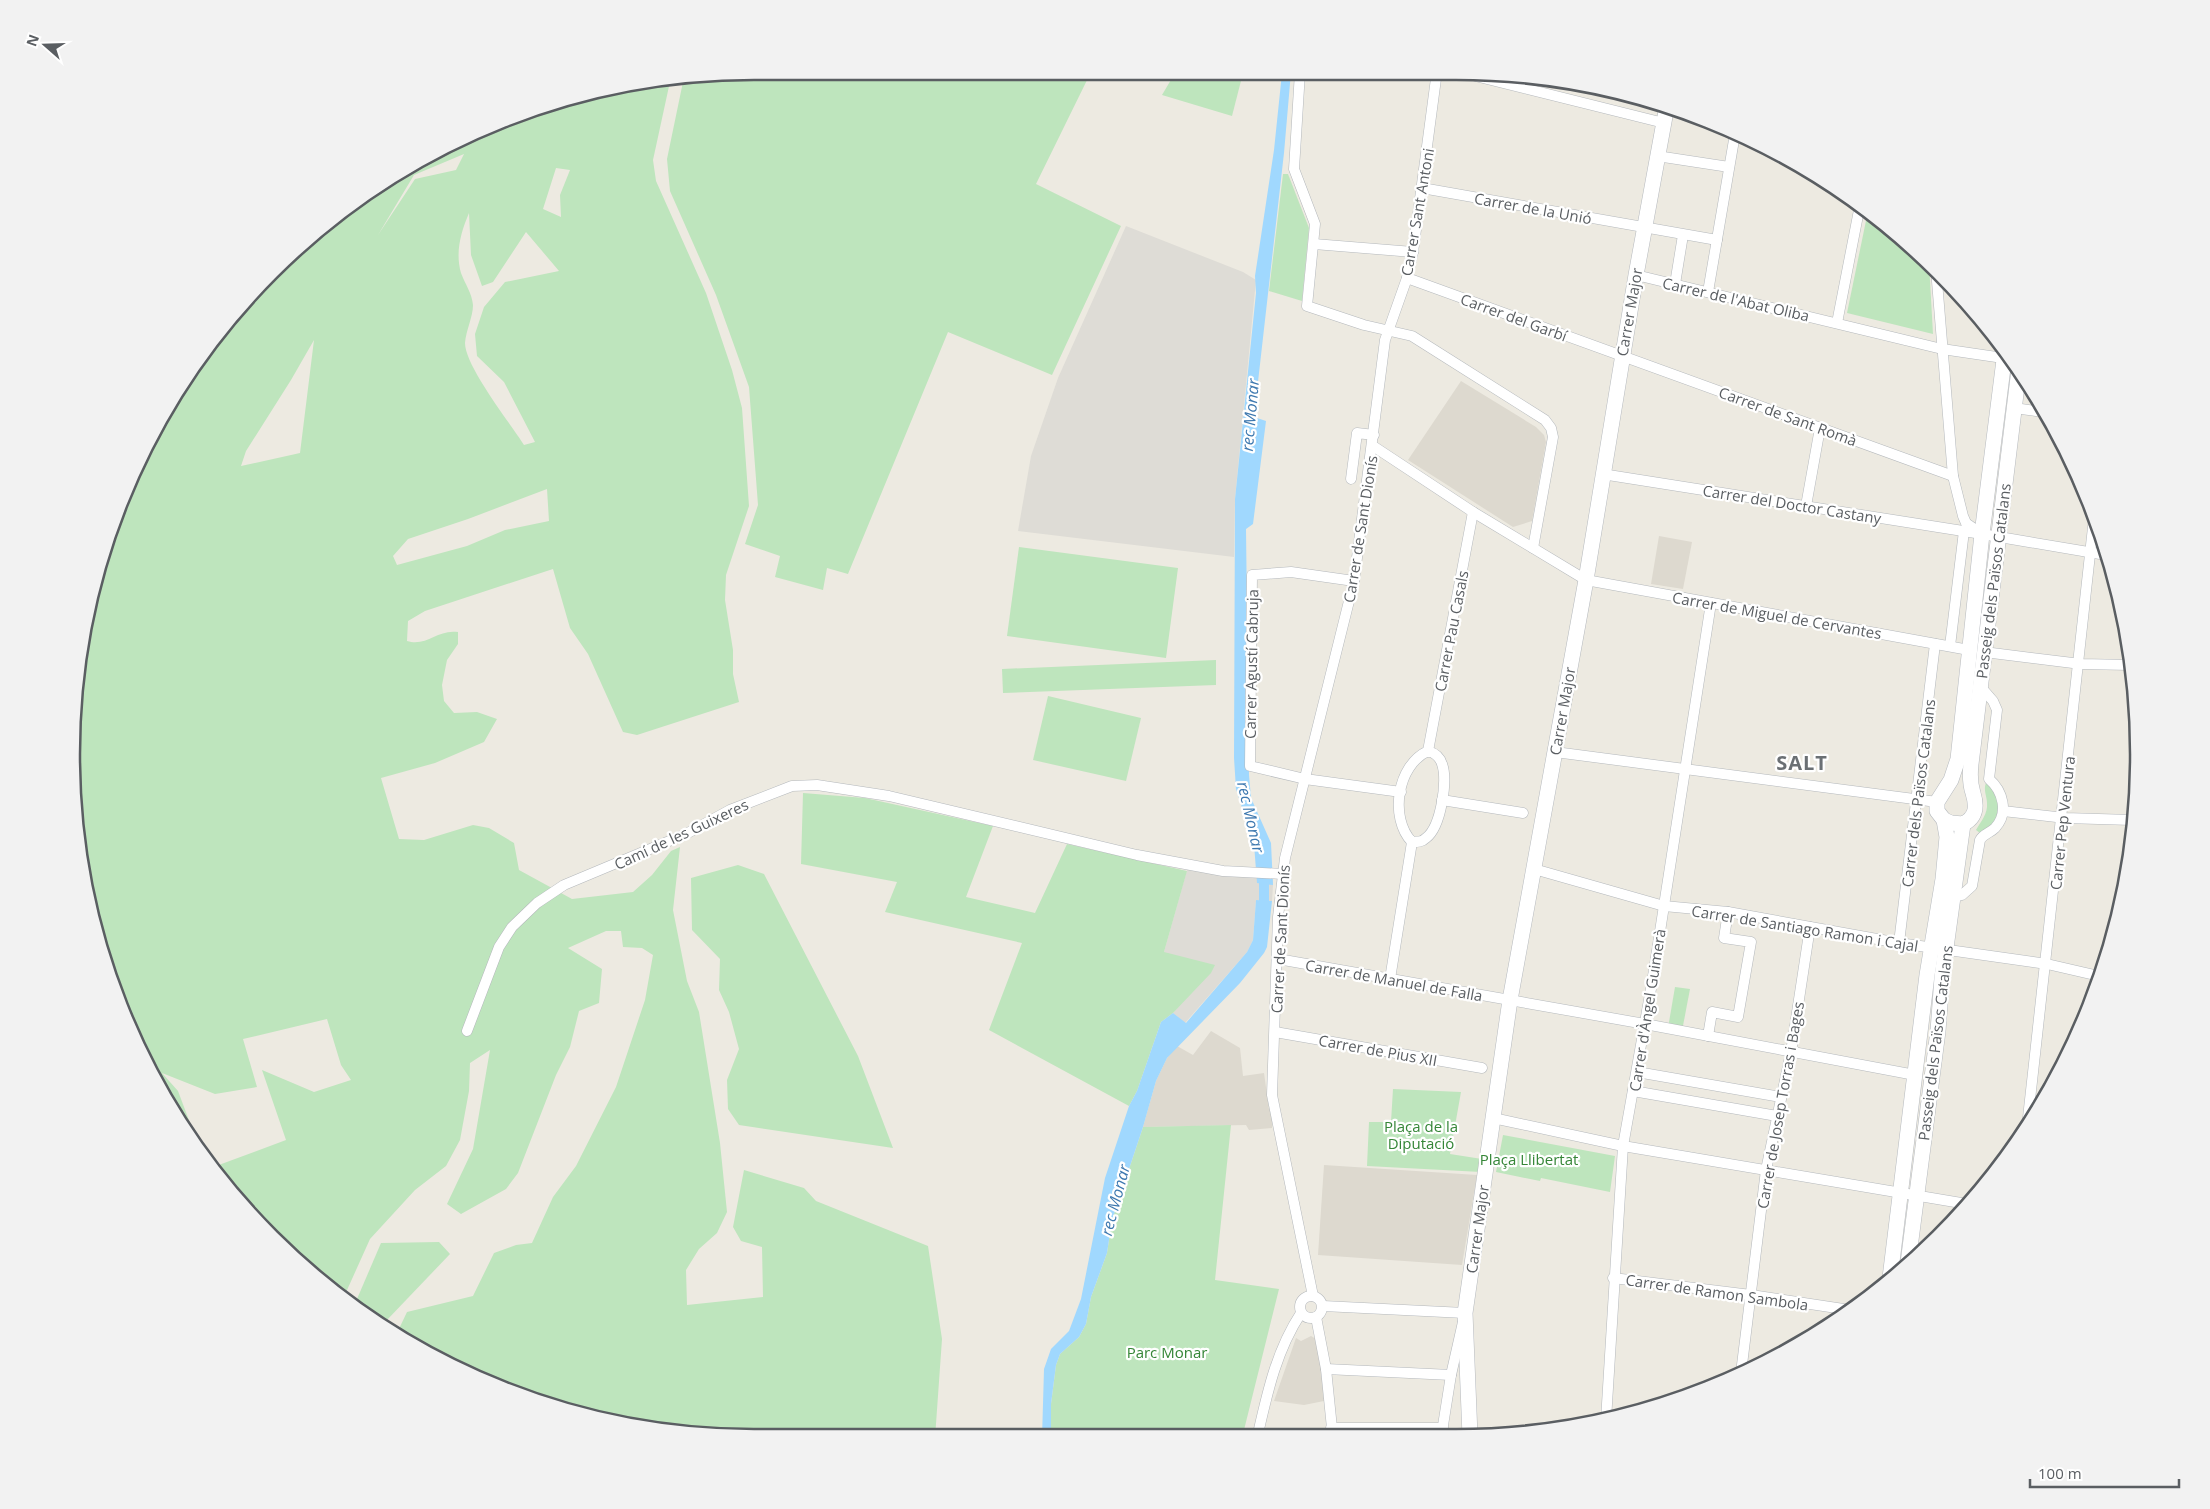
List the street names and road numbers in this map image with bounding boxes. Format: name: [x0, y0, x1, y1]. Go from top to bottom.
street label: Carrer Sant Antoni: [1396, 146, 1438, 278]
street label: Carrer de la Unió: [1473, 188, 1593, 228]
street label: Carrer Major: [1611, 266, 1647, 358]
street label: Carrer de l'Abat Oliba: [1661, 272, 1811, 326]
street label: Carrer del Garbí: [1458, 288, 1571, 346]
street label: Carrer de Sant Romà: [1716, 382, 1860, 450]
street label: Carrer de Sant Dionís: [1338, 454, 1382, 604]
street label: Carrer del Doctor Castany: [1701, 480, 1883, 528]
street label: Passeig dels Països Catalans: [1971, 482, 2015, 680]
street label: Carrer Pau Casals: [1429, 569, 1473, 693]
street label: Carrer de Miguel de Cervantes: [1671, 587, 1883, 643]
street label: Carrer Agustí Cabruja: [1240, 589, 1262, 739]
street label: Carrer Major: [1544, 665, 1580, 757]
street label: Carrer dels Països Catalans: [1897, 698, 1939, 888]
street label: Carrer Pep Ventura: [2045, 755, 2079, 891]
street label: Camí de les Guixeres: [611, 794, 751, 874]
street label: Carrer de Sant Dionís: [1266, 864, 1294, 1014]
street label: Carrer de Santiago Ramon i Cajal: [1690, 900, 1920, 956]
street label: Carrer d'Àngel Guimerà: [1624, 927, 1670, 1093]
street label: Passeig dels Països Catalans: [1913, 944, 1957, 1142]
street label: Carrer de Manuel de Falla: [1304, 955, 1484, 1005]
street label: Carrer de Josep Torras i Bages: [1752, 1000, 1808, 1210]
street label: Carrer de Pius XII: [1317, 1030, 1439, 1070]
street label: Carrer Major: [1461, 1183, 1493, 1275]
street label: Carrer de Ramon Sambola: [1624, 1269, 1810, 1315]

